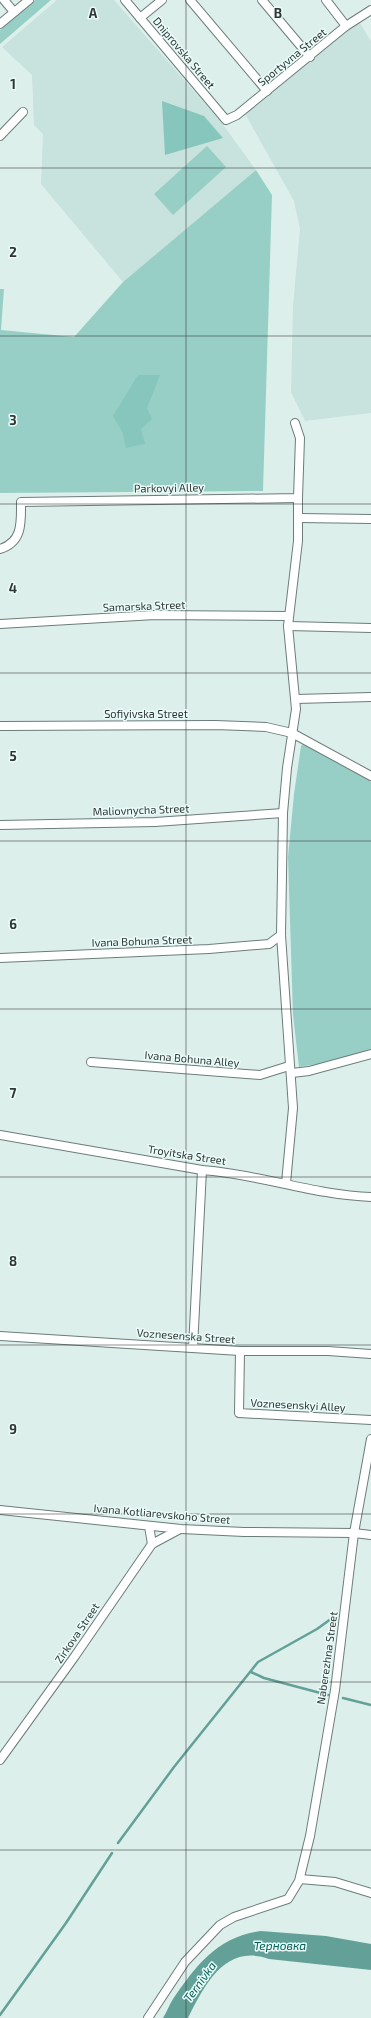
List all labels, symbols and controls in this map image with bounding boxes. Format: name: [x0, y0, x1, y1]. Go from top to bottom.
text: A: [89, 5, 98, 21]
text: B: [274, 5, 282, 21]
street label: Dniprovska Street: [151, 14, 218, 91]
street label: Sportyvna Street: [255, 25, 329, 88]
text: 1: [10, 76, 16, 92]
text: 2: [9, 244, 17, 260]
text: 3: [9, 412, 17, 428]
street label: Parkovyi Alley: [134, 480, 204, 495]
text: 4: [9, 580, 17, 596]
street label: Samarska Street: [103, 598, 185, 613]
street label: Sofiyivska Street: [104, 707, 188, 720]
text: 5: [9, 748, 17, 764]
street label: Maliovnycha Street: [92, 801, 190, 818]
text: 6: [9, 916, 17, 932]
street label: Ivana Bohuna Street: [91, 932, 193, 949]
street label: Ivana Bohuna Alley: [144, 1048, 240, 1069]
text: 7: [10, 1085, 17, 1101]
street label: Troyitska Street: [147, 1142, 227, 1167]
text: 8: [9, 1253, 17, 1269]
street label: Voznesenska Street: [136, 1326, 236, 1345]
street label: Voznesenskyi Alley: [250, 1396, 346, 1413]
text: 9: [9, 1421, 17, 1437]
street label: Ivana Kotliarevskoho Street: [93, 1501, 231, 1526]
street label: Zirkova Street: [52, 1600, 101, 1665]
street label: Naberezhna Street: [314, 1611, 339, 1705]
water label: Терновка: [254, 1938, 306, 1952]
water label: Ternivka: [180, 1959, 218, 2004]

